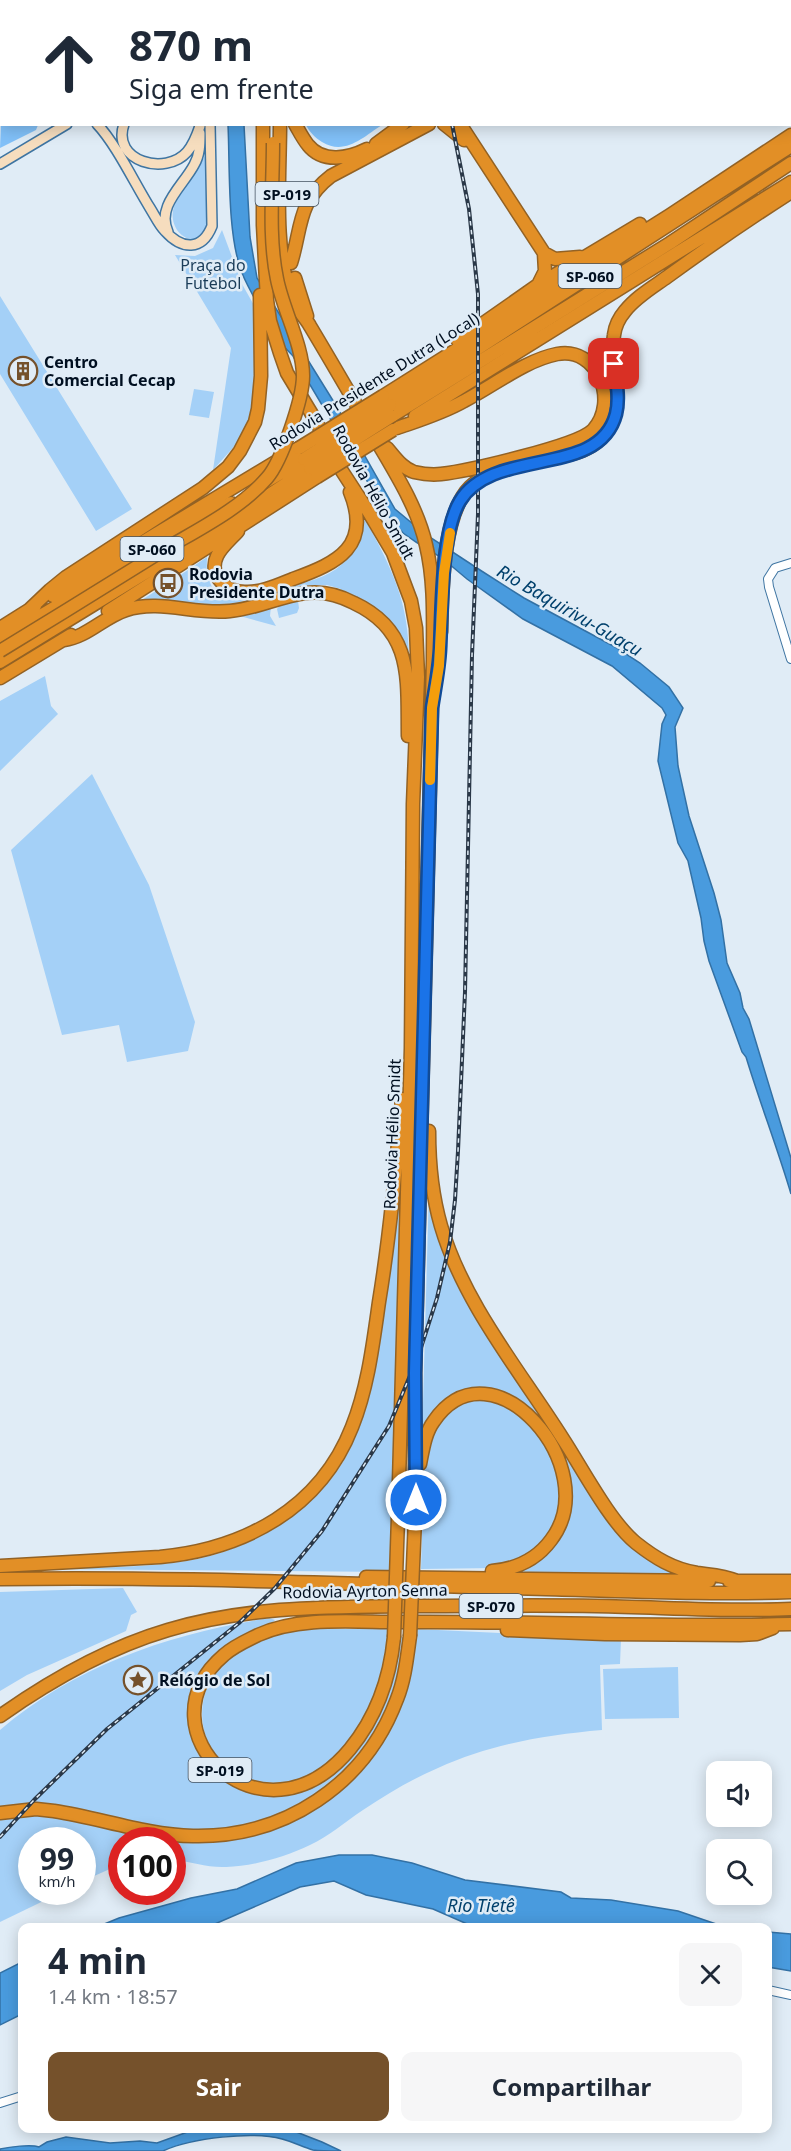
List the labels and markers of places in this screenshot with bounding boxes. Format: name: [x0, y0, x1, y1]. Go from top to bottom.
pin: [588, 338, 639, 389]
place label: Centro Comercial Cecap: [44, 351, 176, 391]
building icon: Centro Comercial Cecap: [7, 355, 39, 387]
place label: Rodovia Presidente Dutra: [189, 563, 324, 603]
bus stop icon: Rodovia Presidente Dutra: [152, 567, 184, 599]
place icon: Relógio de Sol: [122, 1664, 154, 1696]
place label: Relógio de Sol: [159, 1669, 270, 1691]

